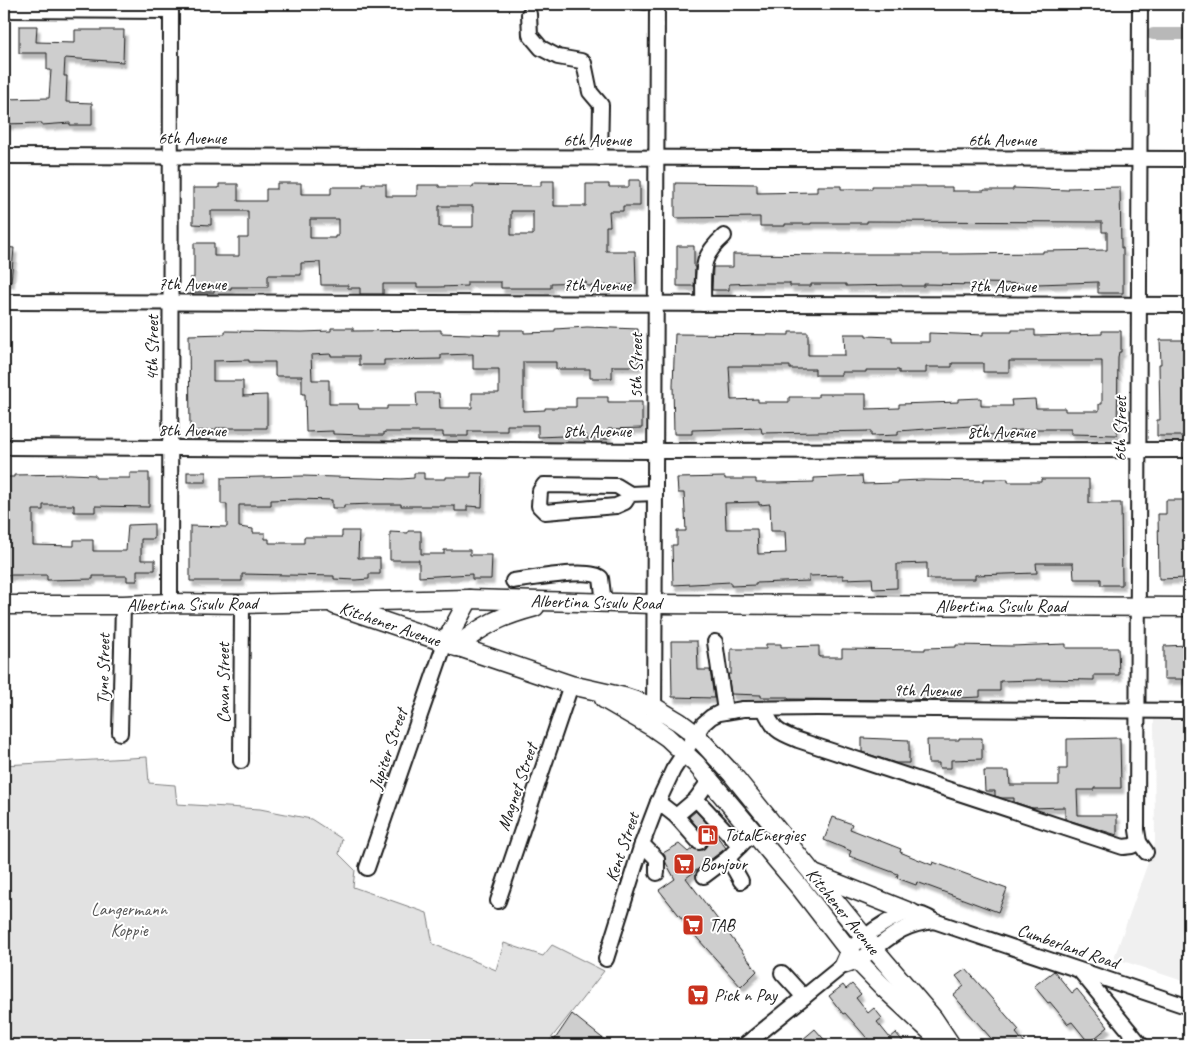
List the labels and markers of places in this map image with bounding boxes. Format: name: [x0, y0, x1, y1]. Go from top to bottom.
fuel station icon: TotalEnergies: [696, 823, 720, 847]
place label: TotalEnergies: [724, 824, 807, 846]
supermarket icon: Bonjour: [672, 852, 696, 876]
place label: Bonjour: [700, 853, 748, 875]
supermarket icon: TAB: [681, 913, 705, 937]
place label: TAB: [709, 914, 736, 936]
supermarket icon: Pick n Pay: [686, 983, 710, 1007]
place label: Pick n Pay: [714, 984, 779, 1006]

